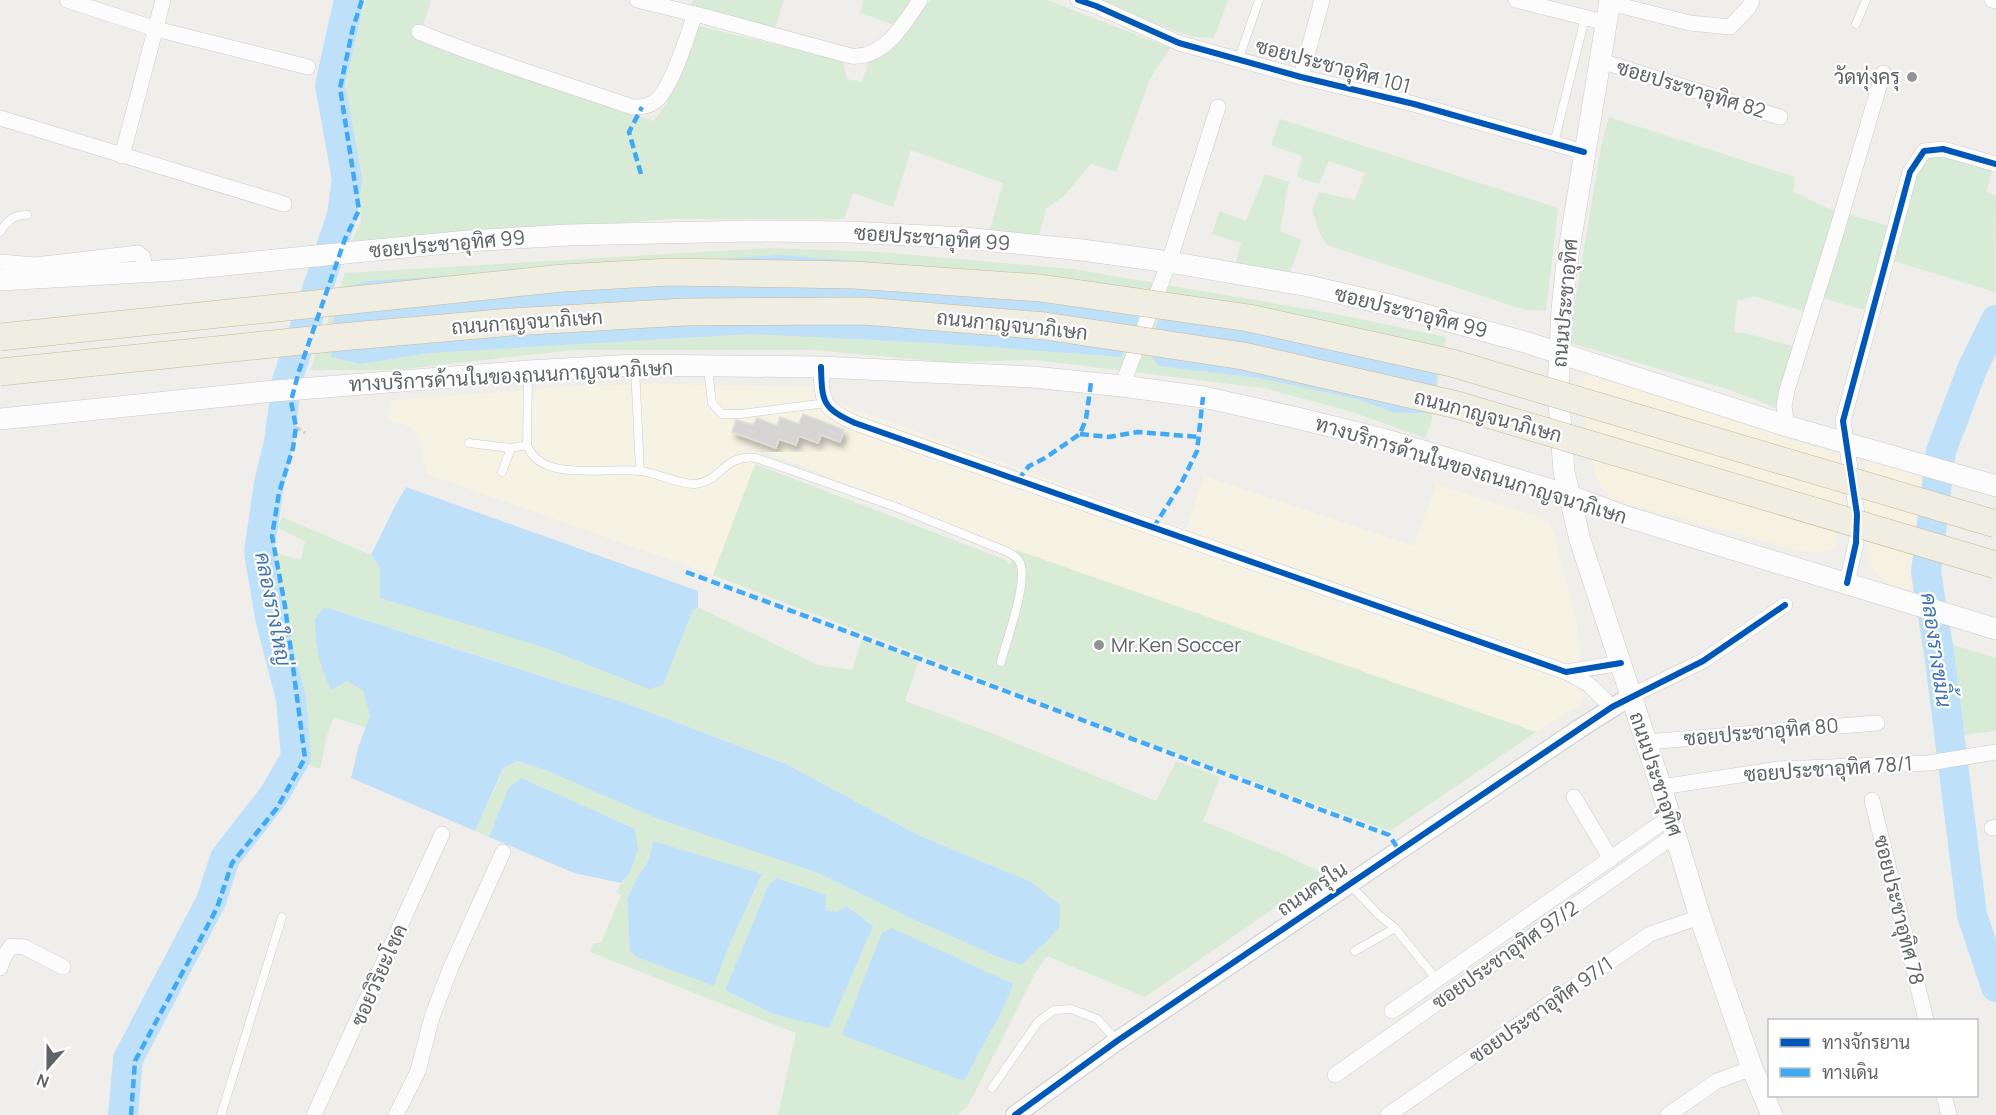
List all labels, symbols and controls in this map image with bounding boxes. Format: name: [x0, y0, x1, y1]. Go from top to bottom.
street label: ซอยประชาอุทิศ 101: [1252, 32, 1414, 100]
street label: ซอยประชาอุทิศ 82: [1613, 53, 1769, 125]
place label: วัดทุ่งครุ: [1834, 63, 1900, 91]
marker: วัดทุ่งครุ: [1905, 70, 1919, 84]
street label: ซอยประชาอุทิศ 99: [853, 219, 1011, 257]
street label: ซอยประชาอุทิศ 99: [368, 223, 526, 265]
street label: ถนนประชาอุทิศ: [1545, 237, 1585, 369]
street label: ซอยประชาอุทิศ 99: [1332, 279, 1490, 345]
street label: ถนนกาญจนาภิเษก: [450, 303, 604, 340]
street label: ถนนกาญจนาภิเษก: [935, 303, 1089, 346]
street label: ทางบริการด้านในของถนนกาญจนาภิเษก: [348, 354, 674, 397]
street label: ถนนกาญจนาภิเษก: [1411, 383, 1565, 448]
street label: ทางบริการด้านในของถนนกาญจนาภิเษก: [1312, 409, 1630, 530]
water label: คลองรางใหญ่: [249, 549, 299, 669]
water label: คลองรางขมิ้น: [1915, 590, 1963, 710]
place label: Mr.Ken Soccer: [1111, 631, 1241, 658]
marker: Mr.Ken Soccer: [1092, 638, 1106, 652]
street label: ถนนประชาอุทิศ: [1623, 708, 1689, 840]
street label: ซอยประชาอุทิศ 80: [1682, 711, 1840, 753]
street label: ซอยประชาอุทิศ 78/1: [1743, 749, 1913, 789]
street label: ซอยประชาอุทิศ 78: [1867, 832, 1931, 988]
street label: ถนนครุใน: [1271, 855, 1353, 923]
street label: ซอยประชาอุทิศ 97/2: [1426, 894, 1584, 1016]
street label: ซอยวิริยะโชค: [344, 919, 413, 1030]
street label: ซอยประชาอุทิศ 97/1: [1464, 950, 1618, 1070]
legend: [1768, 1019, 1978, 1097]
text: ทางจักรยาน: [1822, 1030, 1910, 1054]
north arrow: [18, 1037, 78, 1097]
text: ทางเดิน: [1822, 1060, 1878, 1084]
text: N: [33, 1069, 52, 1093]

